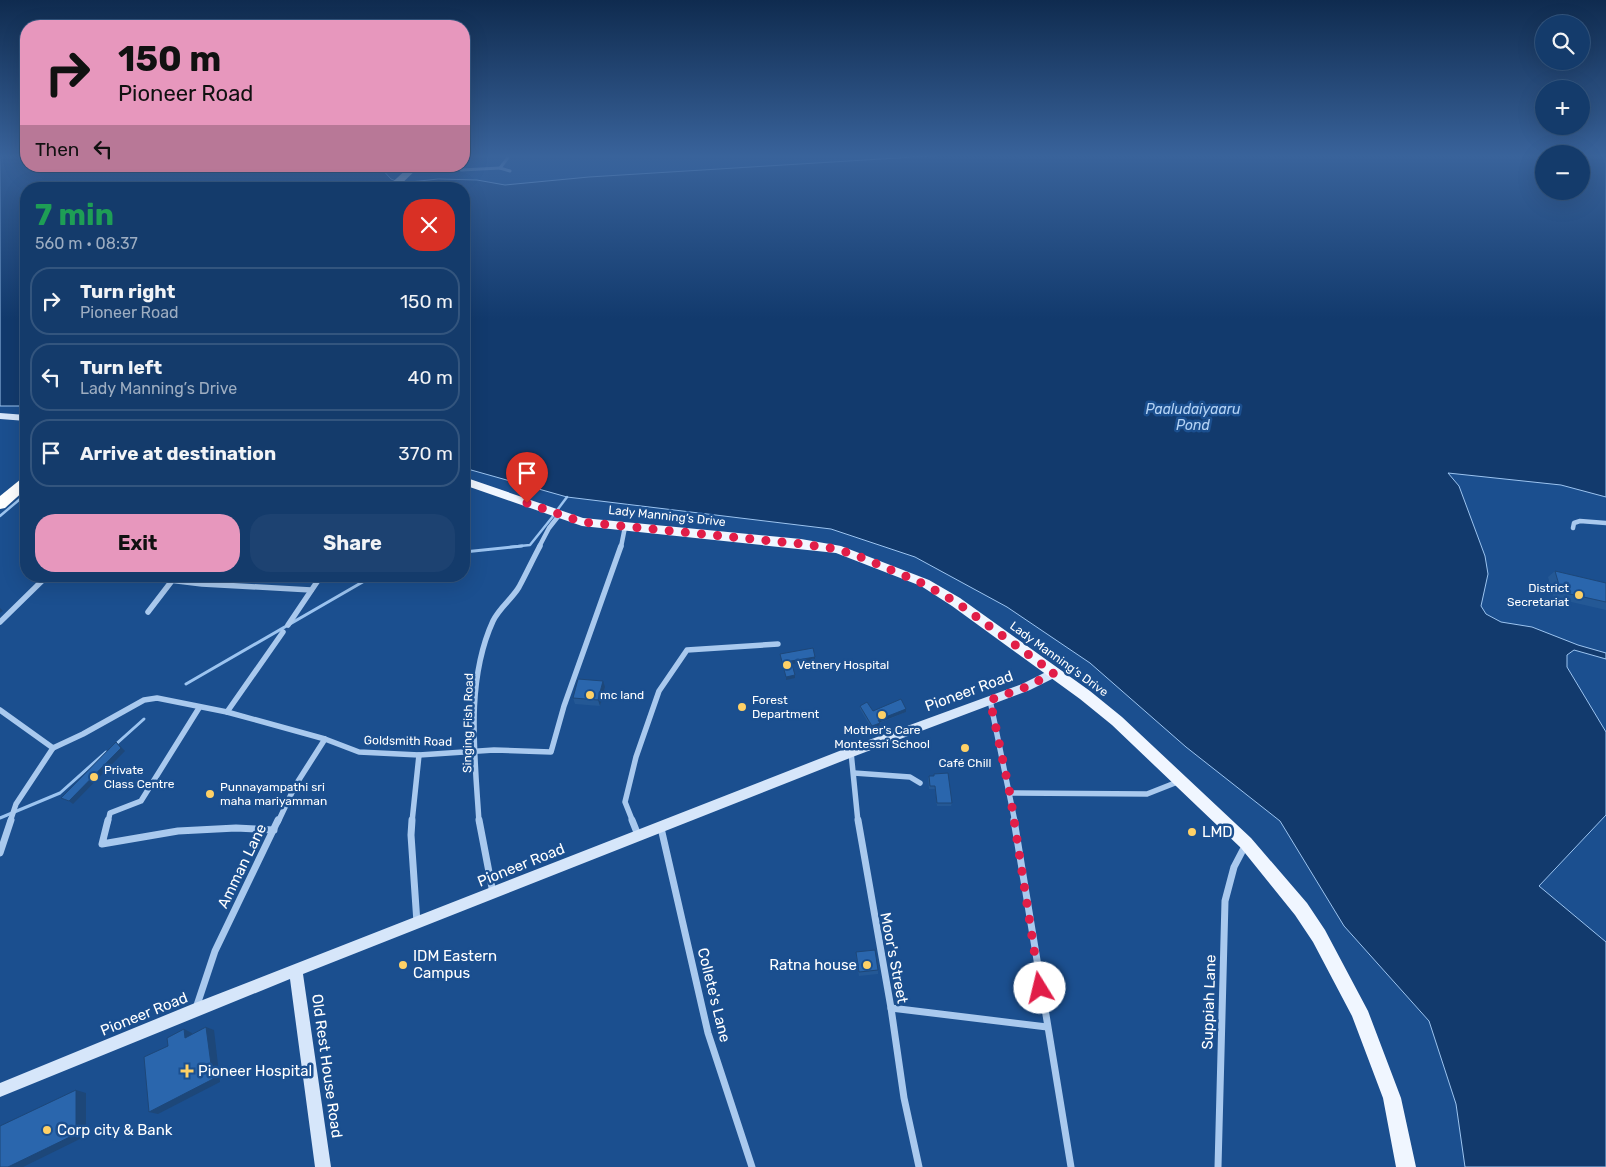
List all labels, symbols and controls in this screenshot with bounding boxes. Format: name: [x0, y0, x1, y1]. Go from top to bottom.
map controls: [1535, 15, 1590, 200]
button: search: [1535, 15, 1590, 70]
text: 150 m: [118, 38, 221, 80]
icon: right: [35, 40, 100, 105]
text: Pioneer Road: [118, 80, 253, 107]
button: +: [1535, 80, 1590, 135]
icon: left: [89, 135, 117, 163]
text: Then: [35, 138, 79, 161]
button: −: [1535, 145, 1590, 200]
text: 7 min: [35, 197, 114, 233]
button: close: [403, 199, 455, 251]
text: 560 m · 08:37: [35, 234, 138, 253]
text: Turn right: [80, 280, 175, 303]
icon: right: [37, 287, 65, 315]
text: 150 m: [400, 290, 453, 313]
text: Pioneer Road: [80, 303, 179, 322]
text: Turn left: [80, 356, 162, 379]
icon: left: [37, 363, 65, 391]
text: 40 m: [408, 366, 453, 389]
text: Lady Manning’s Drive: [80, 379, 237, 398]
water label: Paaludaiyaaru Pond: [1145, 401, 1241, 434]
icon: arrive: [37, 439, 65, 467]
text: Arrive at destination: [80, 442, 276, 465]
text: 370 m: [398, 442, 453, 465]
pin: [506, 452, 548, 503]
icon: arrive: [513, 459, 541, 487]
street label: Lady Manning’s Drive: [608, 503, 727, 529]
button: Exit: [35, 514, 240, 572]
button: Share: [250, 514, 455, 572]
place label: District Secretariat: [1507, 581, 1569, 609]
marker: District Secretariat: [1573, 589, 1585, 601]
street label: Lady Manning’s Drive: [1007, 619, 1111, 699]
place label: Vetnery Hospital: [797, 658, 889, 672]
marker: Vetnery Hospital: [781, 659, 793, 671]
street label: Pioneer Road: [923, 667, 1015, 715]
street label: Singing Fish Road: [460, 673, 476, 773]
place label: mc land: [600, 688, 644, 702]
marker: mc land: [584, 689, 596, 701]
place label: Forest Department: [752, 693, 820, 721]
marker: Forest Department: [736, 701, 748, 713]
marker: Mother's Care Montessri School: [876, 709, 888, 721]
place label: Mother's Care Montessri School: [834, 723, 930, 751]
street label: Goldsmith Road: [364, 733, 452, 749]
marker: Café Chill: [959, 742, 971, 754]
place label: Café Chill: [939, 756, 991, 770]
place label: Private Class Centre: [104, 763, 175, 791]
marker: Private Class Centre: [88, 771, 100, 783]
place label: Punnayampathi sri maha mariyamman: [220, 780, 327, 808]
marker: Punnayampathi sri maha mariyamman: [204, 788, 216, 800]
street label: Amman Lane: [214, 821, 270, 911]
place label: LMD: [1202, 823, 1233, 841]
marker: LMD: [1186, 826, 1198, 838]
street label: Pioneer Road: [475, 839, 567, 891]
street label: Moor's Street: [876, 911, 912, 1005]
street label: Collete's Lane: [694, 946, 734, 1044]
place label: IDM Eastern Campus: [413, 947, 497, 982]
street label: Suppiah Lane: [1198, 954, 1220, 1050]
place label: Ratna house: [769, 956, 857, 974]
marker: IDM Eastern Campus: [397, 959, 409, 971]
marker: Ratna house: [861, 959, 873, 971]
position arrow: [1013, 961, 1065, 1013]
street label: Pioneer Road: [98, 988, 190, 1040]
street label: Old Rest House Road: [308, 993, 346, 1139]
place label: Pioneer Hospital: [198, 1062, 312, 1080]
marker: Pioneer Hospital: [180, 1064, 194, 1078]
place label: Corp city & Bank: [57, 1121, 173, 1139]
marker: Corp city & Bank: [41, 1124, 53, 1136]

